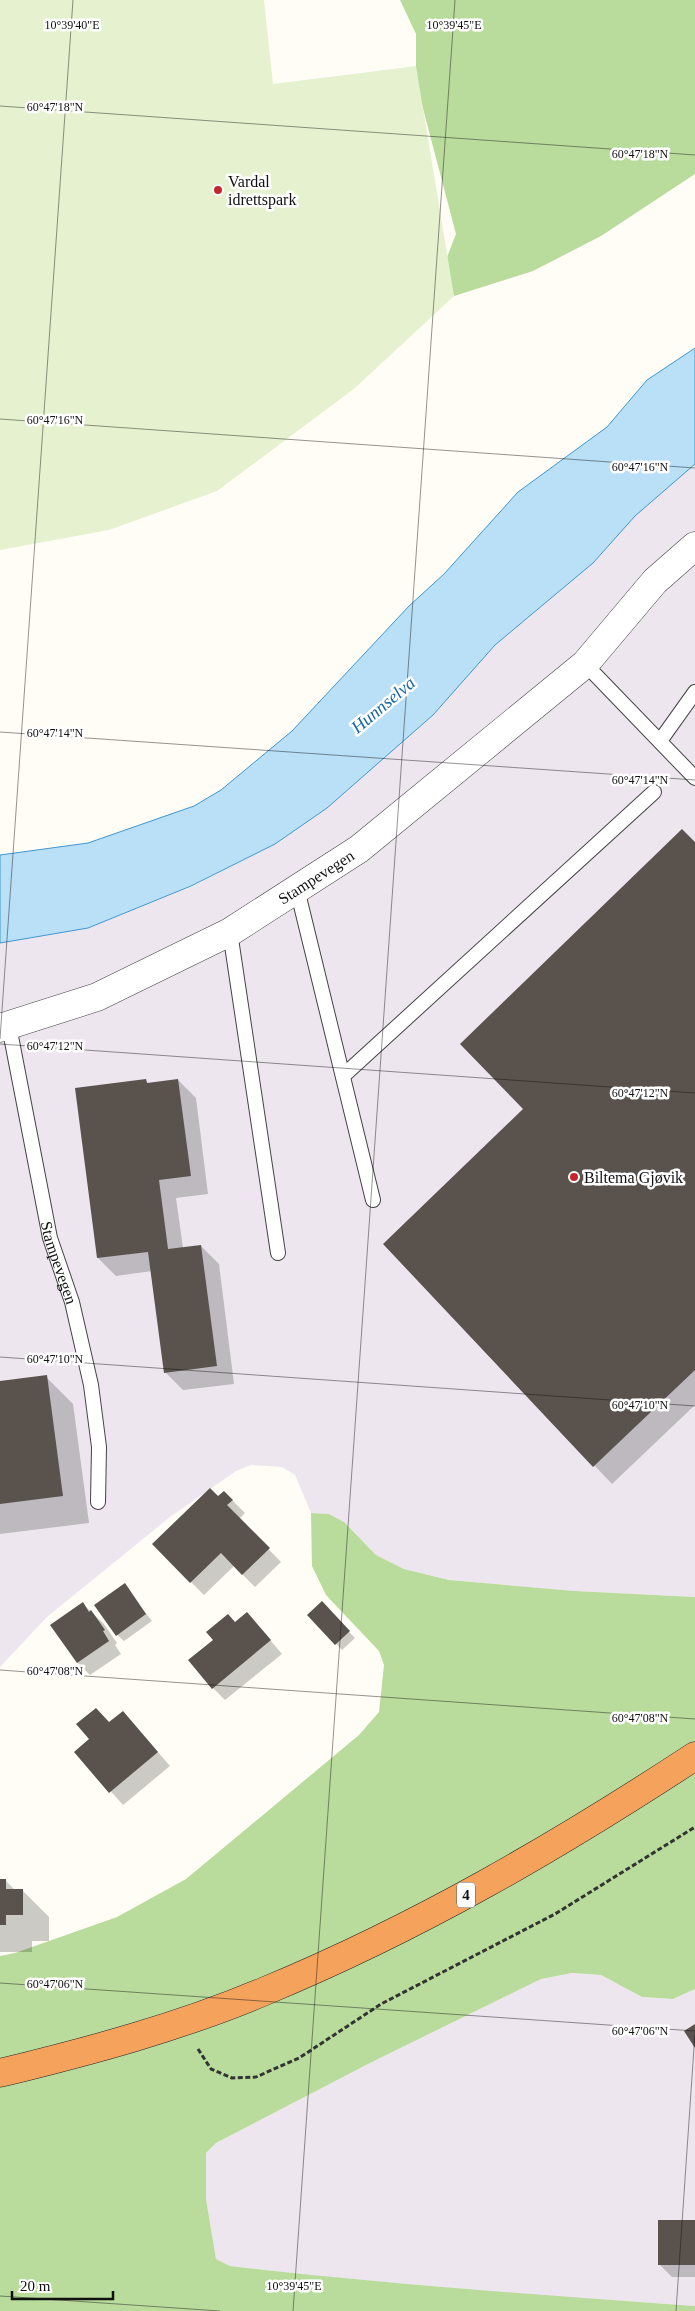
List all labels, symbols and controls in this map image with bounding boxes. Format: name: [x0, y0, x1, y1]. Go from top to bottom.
text: 10°39'40"E: [44, 18, 100, 32]
text: 10°39'45"E: [426, 18, 482, 32]
text: 60°47'18"N: [27, 100, 84, 114]
text: 60°47'18"N: [612, 147, 669, 161]
place label: Vardal idrettspark: [228, 173, 296, 209]
marker: Vardal idrettspark: [212, 184, 224, 196]
text: 60°47'16"N: [27, 413, 84, 427]
text: 60°47'16"N: [612, 460, 669, 474]
water label: Hunnselva: [346, 673, 419, 738]
text: 60°47'14"N: [27, 726, 84, 740]
text: 60°47'14"N: [612, 773, 669, 787]
street label: Stampevegen: [275, 846, 357, 907]
text: 60°47'12"N: [27, 1039, 84, 1053]
text: 60°47'12"N: [612, 1086, 669, 1100]
place label: Biltema Gjøvik: [584, 1169, 683, 1187]
marker: Biltema Gjøvik: [568, 1171, 580, 1183]
street label: Stampevegen: [38, 1220, 81, 1306]
text: 60°47'10"N: [27, 1352, 84, 1366]
text: 60°47'10"N: [612, 1398, 669, 1412]
text: 60°47'08"N: [27, 1664, 84, 1678]
text: 60°47'08"N: [612, 1711, 669, 1725]
road number: 4: [457, 1882, 475, 1908]
text: 60°47'06"N: [27, 1977, 84, 1991]
text: 60°47'06"N: [612, 2024, 669, 2038]
scale bar: [12, 2268, 114, 2300]
text: 20 m: [20, 2278, 51, 2294]
text: 10°39'45"E: [266, 2279, 322, 2293]

